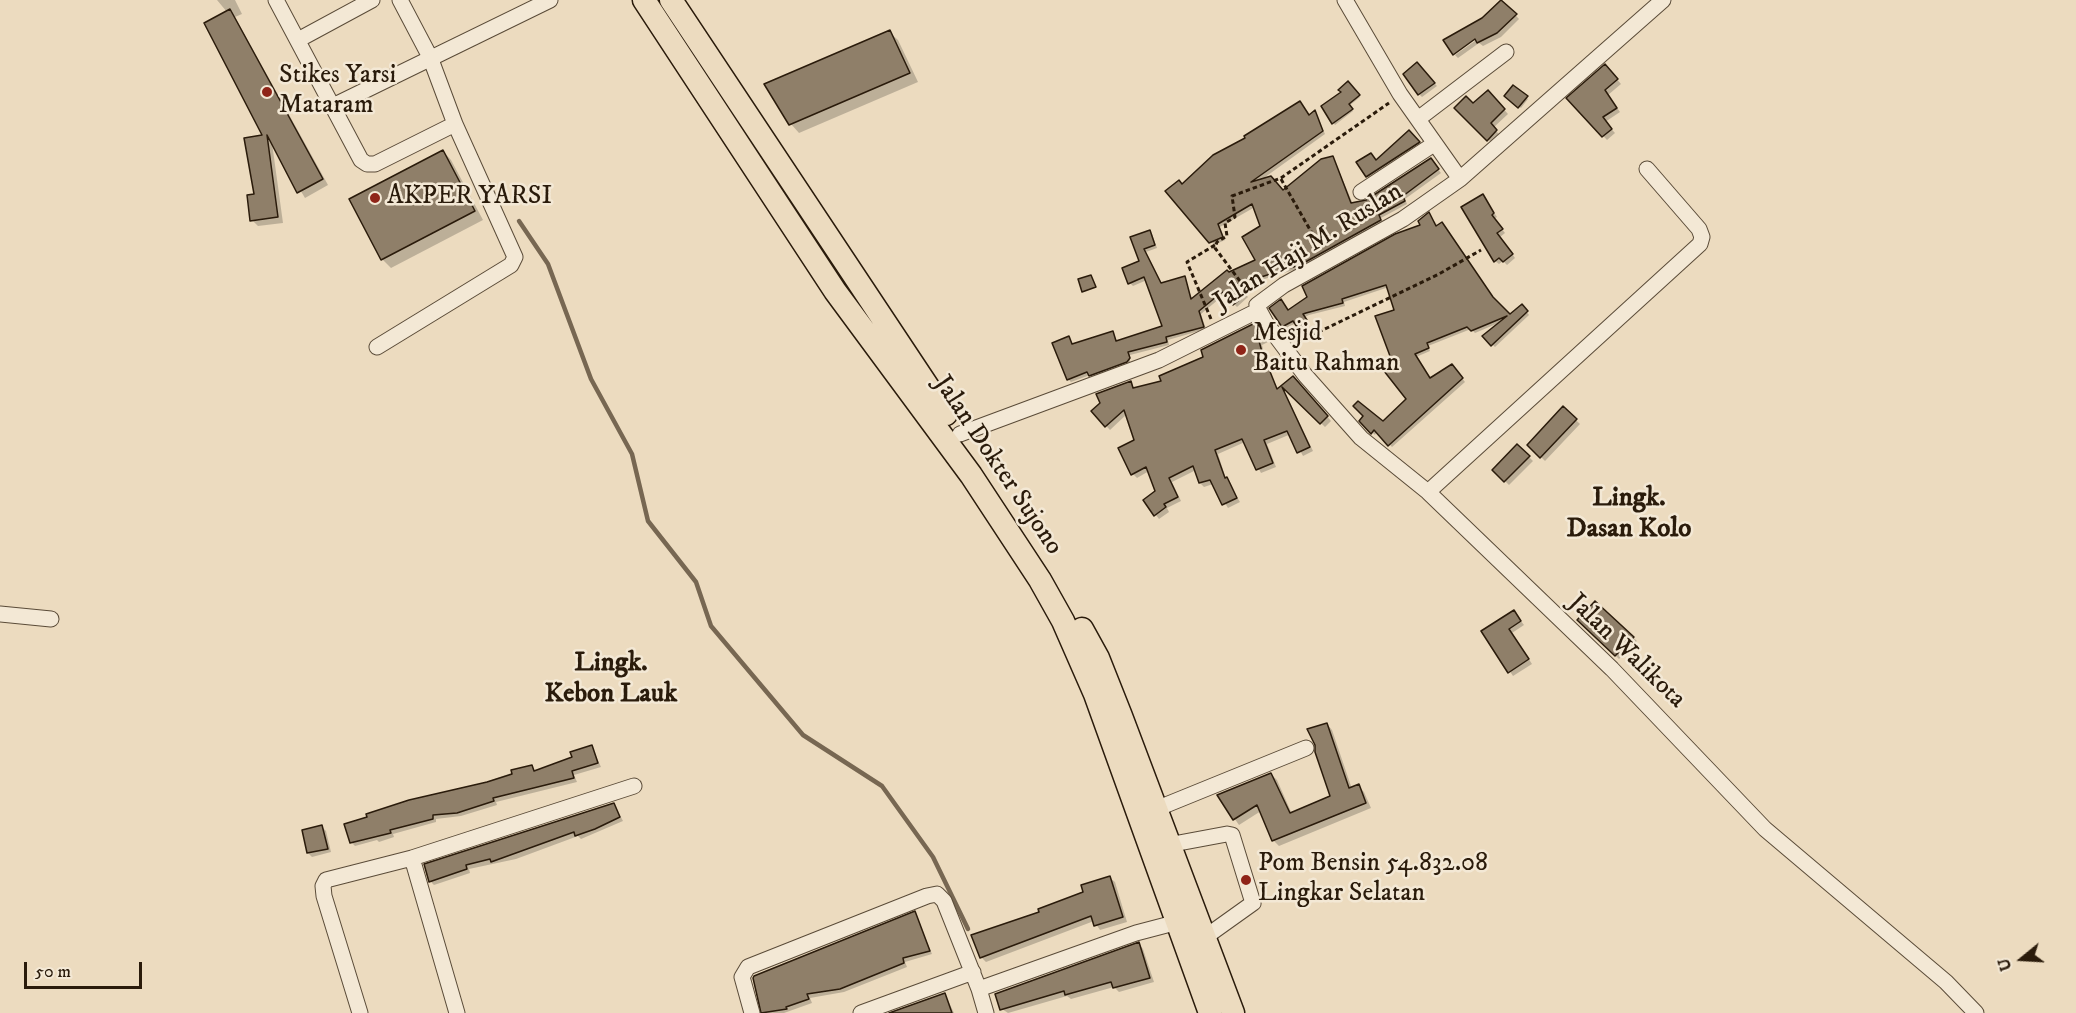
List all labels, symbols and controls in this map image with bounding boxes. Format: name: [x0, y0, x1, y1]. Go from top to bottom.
place label: Stikes Yarsi Mataram: [279, 61, 396, 122]
marker: Stikes Yarsi Mataram: [260, 85, 274, 99]
street label: Jalan Haji M. Ruslan: [1209, 177, 1409, 319]
place label: AKPER YARSI: [387, 182, 552, 214]
marker: AKPER YARSI: [368, 191, 382, 205]
place label: Mesjid Baitu Rahman: [1253, 319, 1400, 380]
marker: Mesjid Baitu Rahman: [1234, 343, 1248, 357]
street label: Jalan Dokter Sujono: [926, 371, 1068, 561]
district label: Lingk. Dasan Kolo: [1567, 483, 1691, 546]
street label: Jalan Walikota: [1561, 588, 1691, 716]
district label: Lingk. Kebon Lauk: [545, 648, 677, 711]
place label: Pom Bensin 54.832.08 Lingkar Selatan: [1258, 849, 1488, 910]
marker: Pom Bensin 54.832.08 Lingkar Selatan: [1239, 873, 1253, 887]
north arrow: [1992, 929, 2052, 989]
scale bar: [27, 950, 146, 988]
text: U: [1993, 956, 2016, 974]
text: 50 m: [35, 961, 71, 983]

